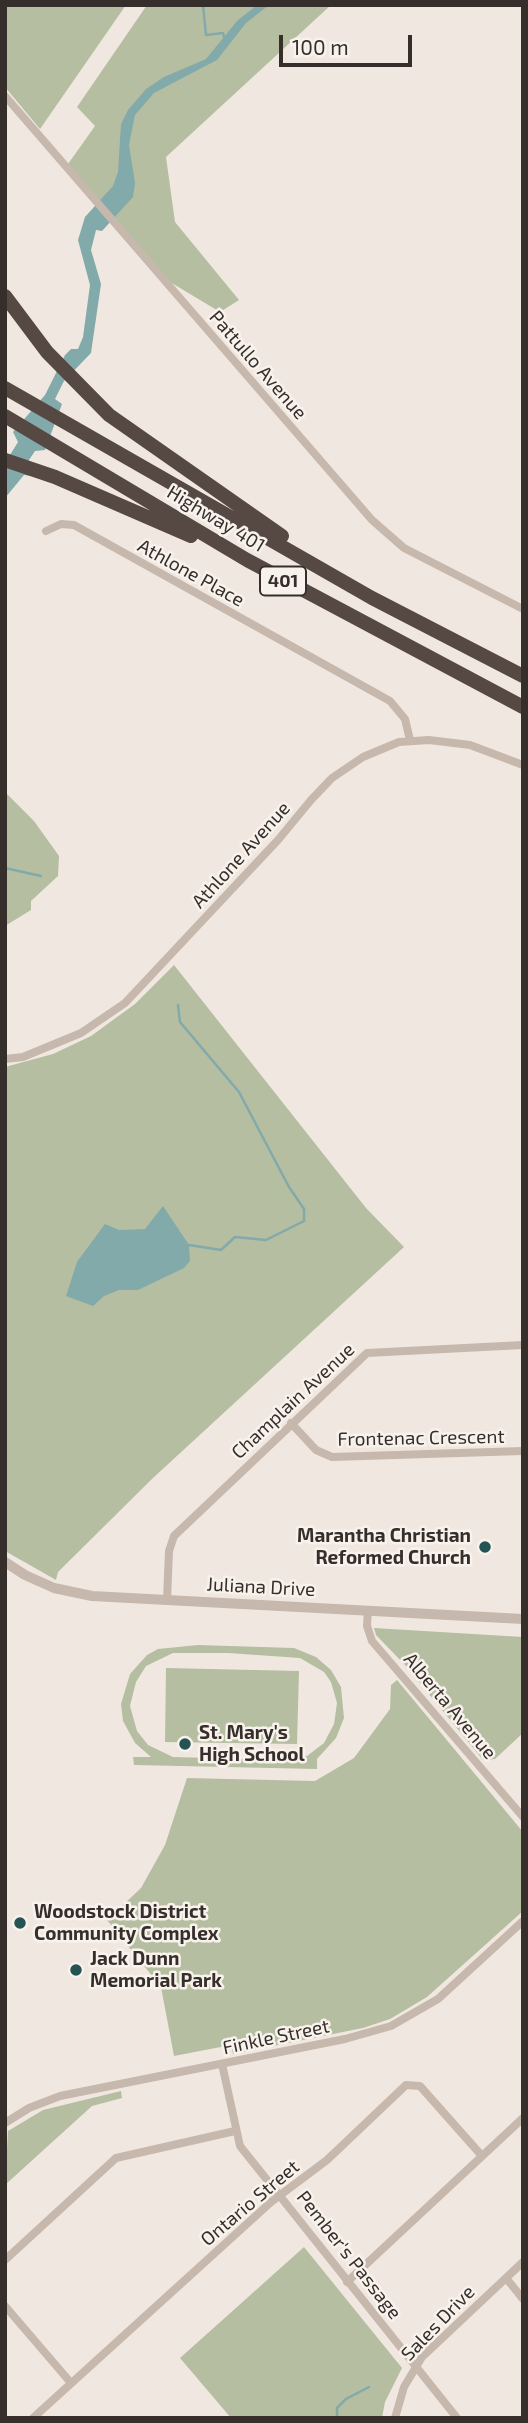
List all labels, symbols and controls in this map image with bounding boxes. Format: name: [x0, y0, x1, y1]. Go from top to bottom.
scale bar: [283, 21, 416, 65]
text: 100 m: [292, 34, 349, 59]
street label: Pattullo Avenue: [205, 306, 311, 424]
street label: Highway 401: [163, 481, 269, 557]
street label: Athlone Place: [134, 534, 248, 612]
road number: 401: [260, 566, 306, 596]
street label: Athlone Avenue: [187, 797, 295, 913]
street label: Champlain Avenue: [227, 1338, 359, 1464]
street label: Frontenac Crescent: [337, 1425, 505, 1451]
place label: Marantha Christian Reformed Church: [297, 1525, 471, 1569]
marker: Marantha Christian Reformed Church: [477, 1539, 493, 1555]
street label: Juliana Drive: [206, 1573, 316, 1601]
street label: Alberta Avenue: [399, 1648, 501, 1764]
place label: St. Mary's High School: [199, 1722, 305, 1766]
marker: St. Mary's High School: [177, 1736, 193, 1752]
place label: Woodstock District Community Complex: [34, 1901, 219, 1945]
marker: Woodstock District Community Complex: [12, 1915, 28, 1931]
place label: Jack Dunn Memorial Park: [90, 1948, 222, 1992]
marker: Jack Dunn Memorial Park: [68, 1962, 84, 1978]
street label: Finkle Street: [221, 2015, 331, 2059]
street label: Ontario Street: [196, 2155, 304, 2251]
street label: Pember's Passage: [292, 2186, 406, 2324]
street label: Sales Drive: [396, 2281, 480, 2365]

